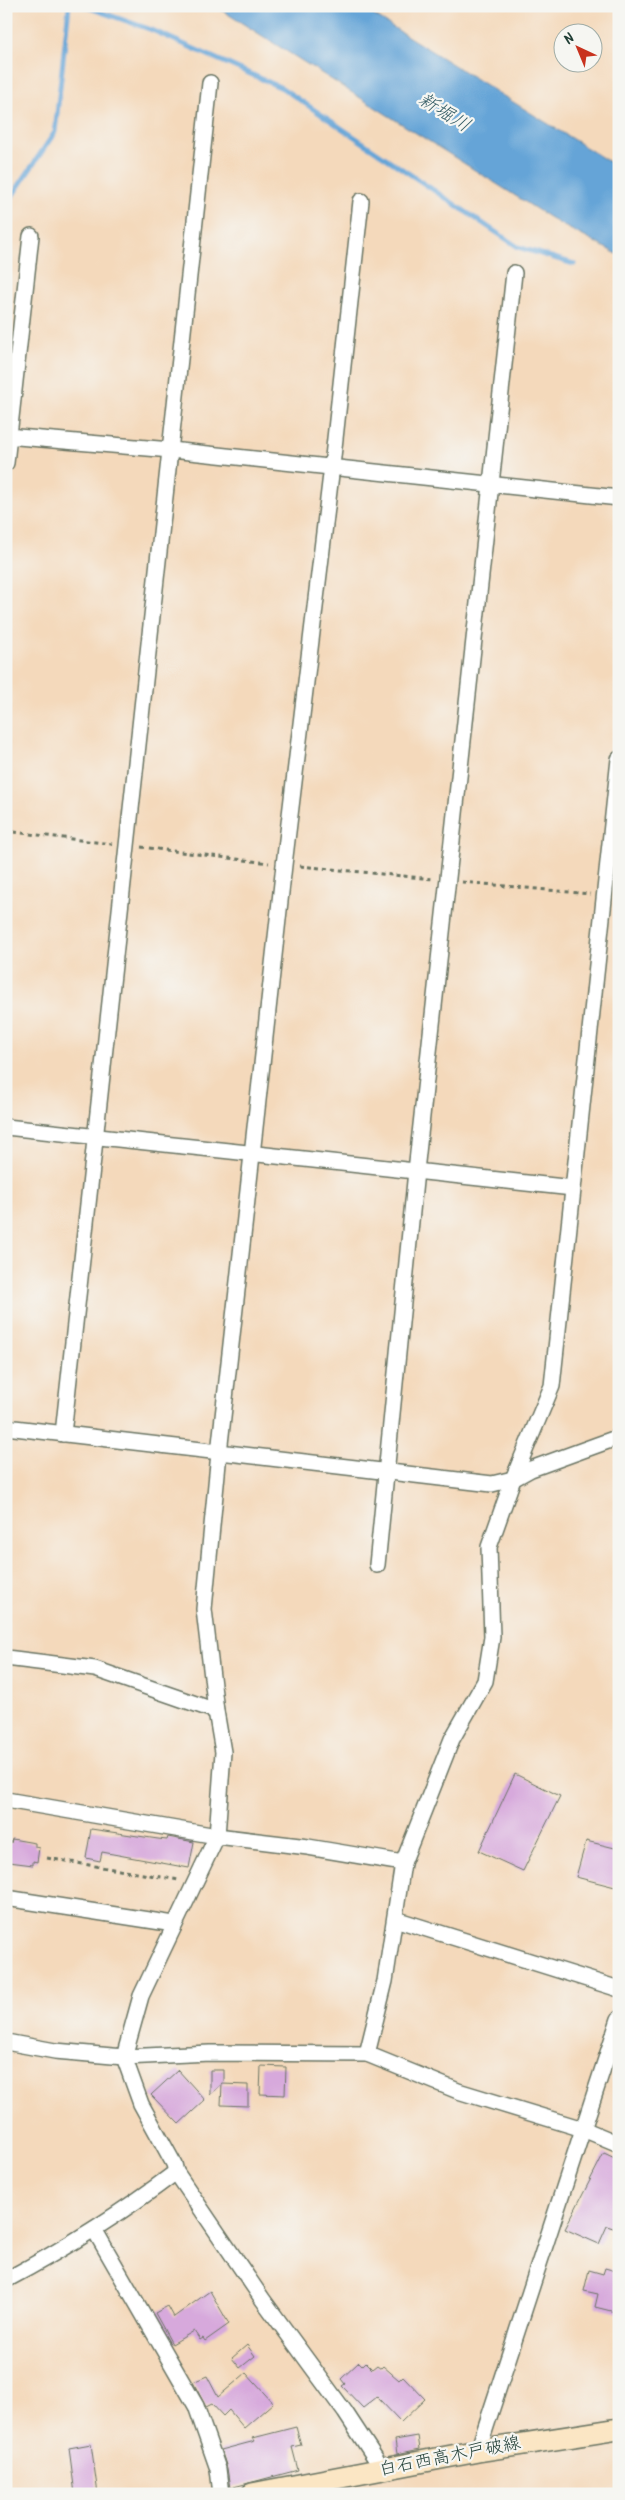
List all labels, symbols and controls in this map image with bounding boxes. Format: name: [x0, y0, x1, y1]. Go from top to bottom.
north arrow: [552, 22, 602, 72]
text: N: [559, 28, 581, 50]
water label: 新堀川: [412, 85, 476, 141]
street label: 白石西高木戸破線: [377, 2429, 523, 2485]

